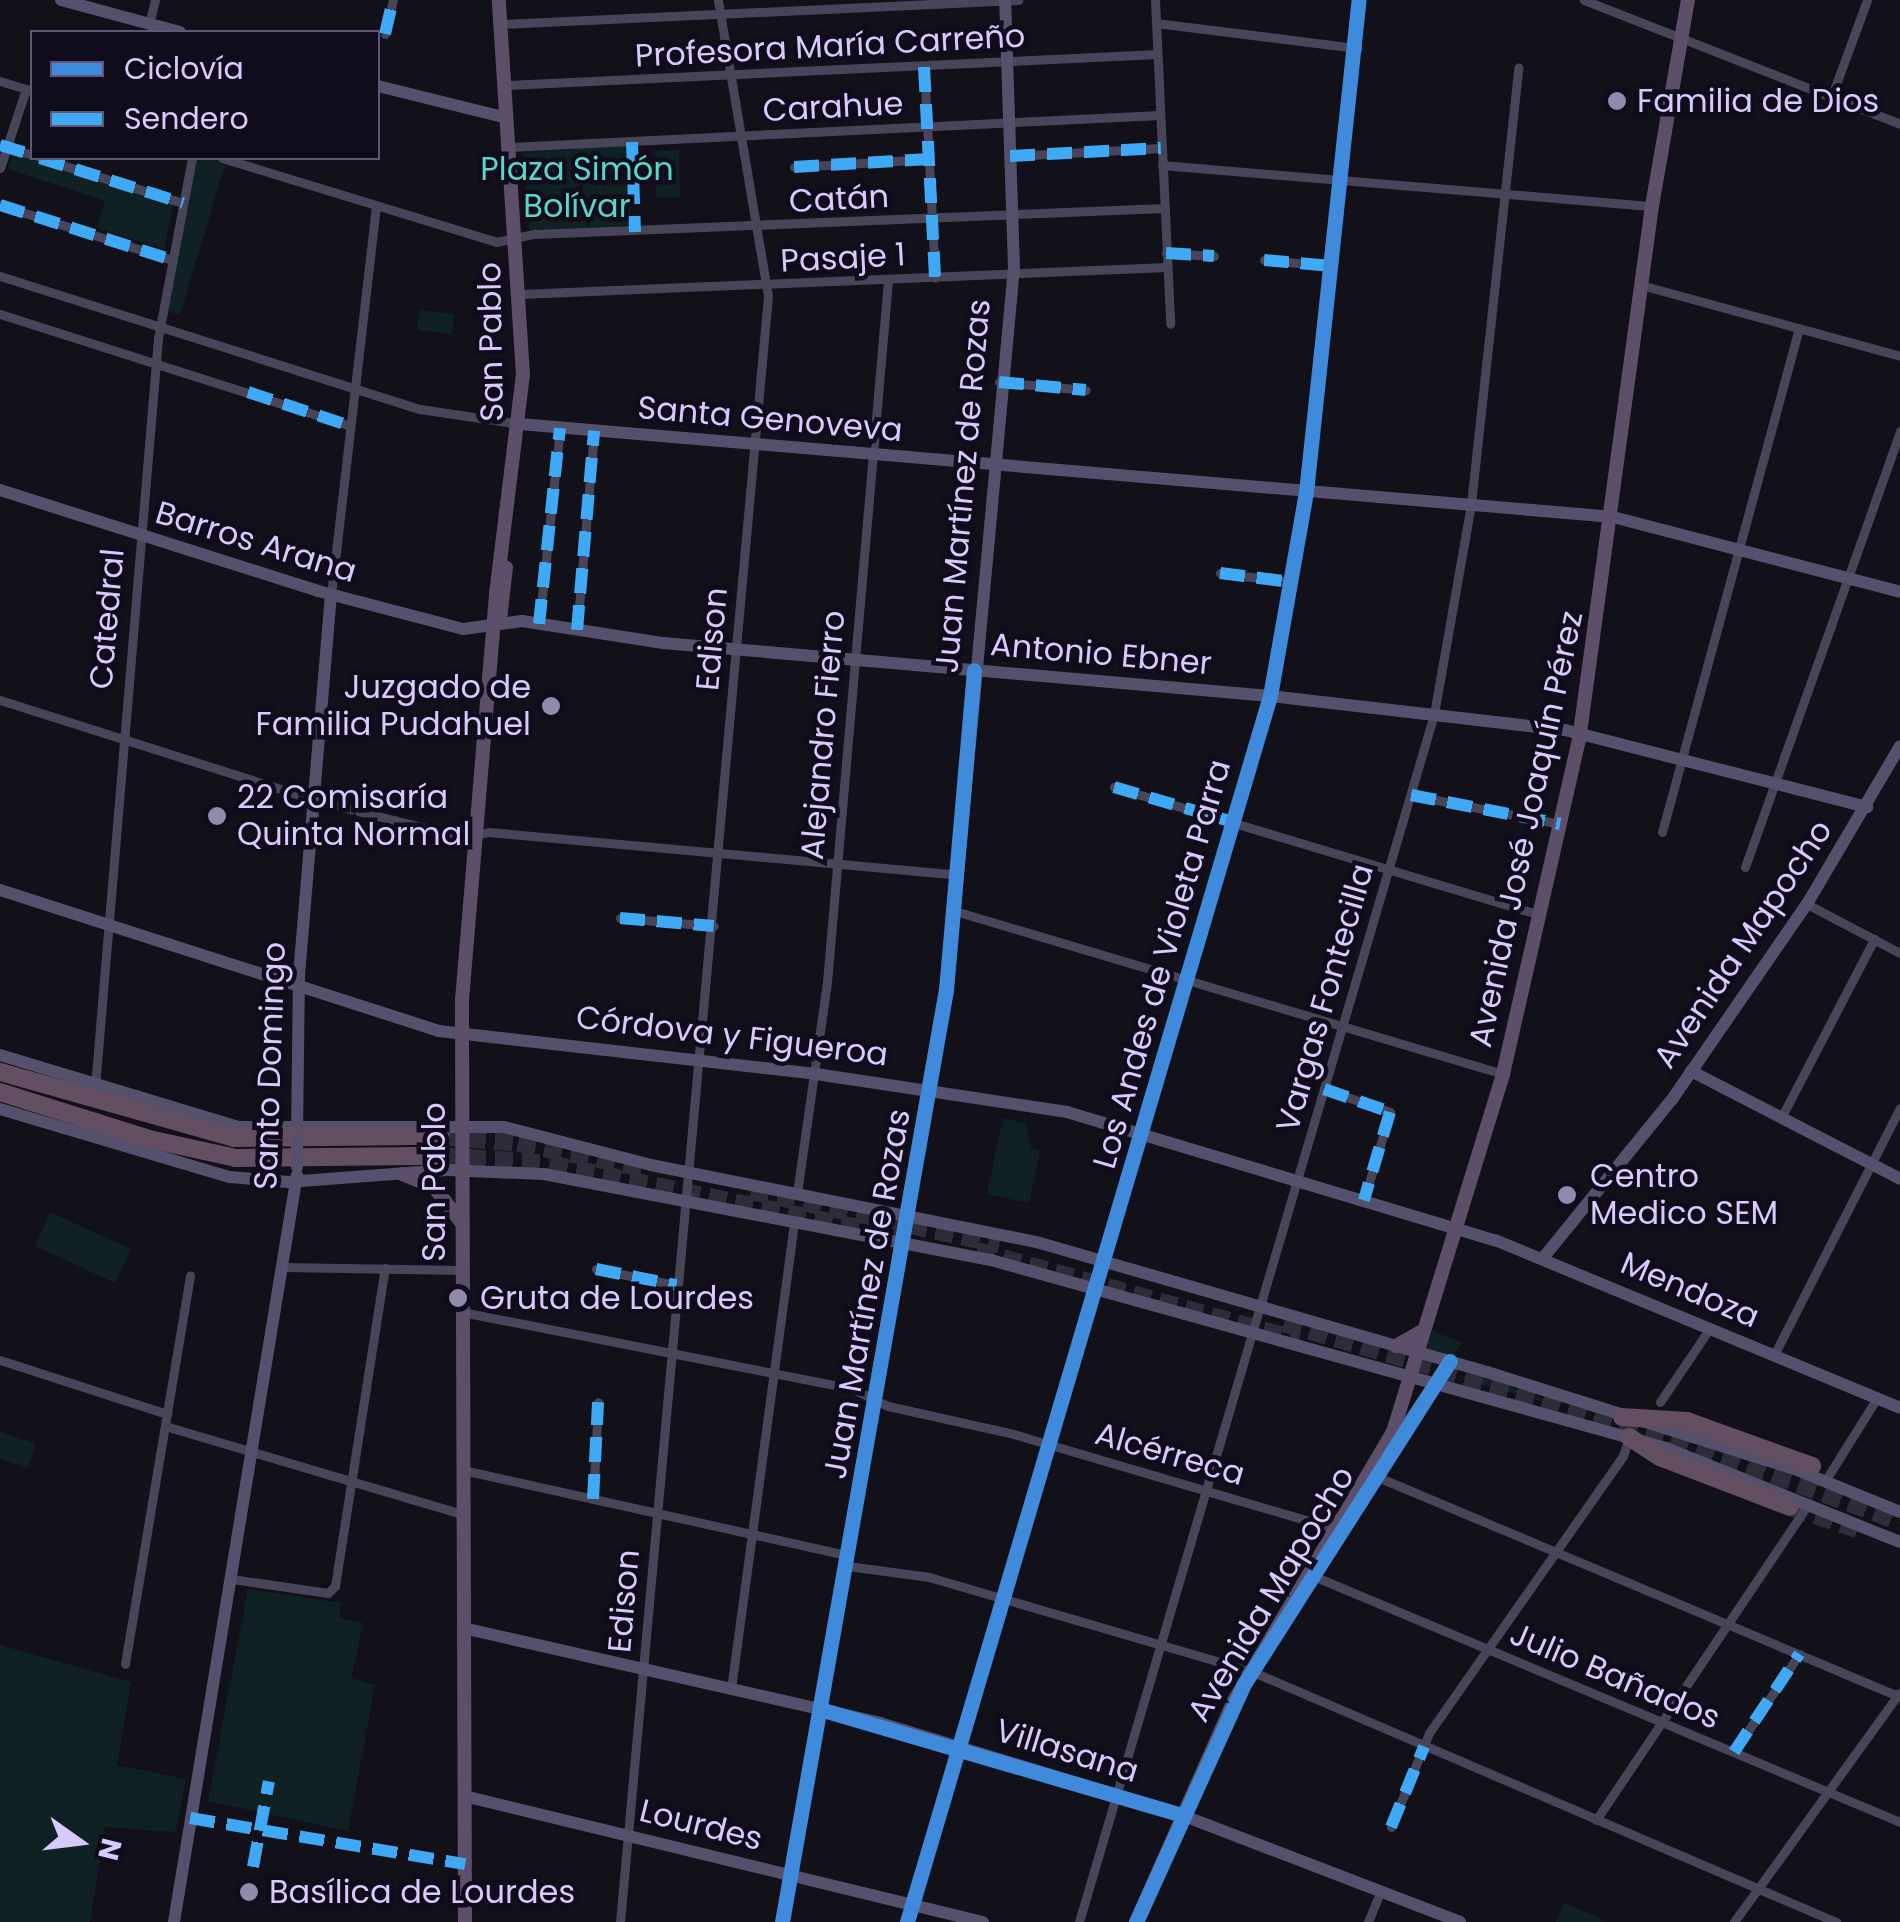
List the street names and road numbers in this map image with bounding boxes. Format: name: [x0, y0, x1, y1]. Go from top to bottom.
street label: Profesora María Carreño: [634, 17, 1026, 75]
street label: Carahue: [762, 84, 904, 130]
street label: Catán: [788, 177, 890, 221]
street label: Pasaje 1: [780, 236, 906, 280]
street label: San Pablo: [470, 262, 512, 422]
street label: Juan Martínez de Rozas: [928, 298, 998, 674]
street label: Santa Genoveva: [636, 388, 904, 450]
street label: Barros Arana: [151, 493, 361, 591]
street label: Catedral: [82, 547, 132, 691]
street label: Edison: [688, 586, 736, 692]
street label: Avenida José Joaquín Pérez: [1461, 607, 1591, 1051]
street label: Alejandro Fierro: [793, 609, 853, 861]
street label: Antonio Ebner: [989, 625, 1213, 683]
street label: Los Andes de Violeta Parra: [1085, 755, 1239, 1173]
street label: Avenida Mapocho: [1646, 813, 1840, 1075]
street label: Vargas Fontecilla: [1268, 860, 1382, 1136]
street label: Santo Domingo: [246, 941, 294, 1191]
street label: Córdova y Figueroa: [574, 998, 890, 1074]
street label: San Pablo: [415, 1102, 453, 1262]
street label: Juan Martínez de Rozas: [816, 1106, 918, 1482]
street label: Mendoza: [1615, 1244, 1765, 1336]
street label: Alcérreca: [1091, 1414, 1249, 1494]
street label: Avenida Mapocho: [1180, 1459, 1362, 1729]
street label: Edison: [600, 1548, 648, 1654]
street label: Julio Bañados: [1504, 1614, 1726, 1738]
street label: Villasana: [991, 1711, 1143, 1791]
street label: Lourdes: [636, 1791, 766, 1859]

